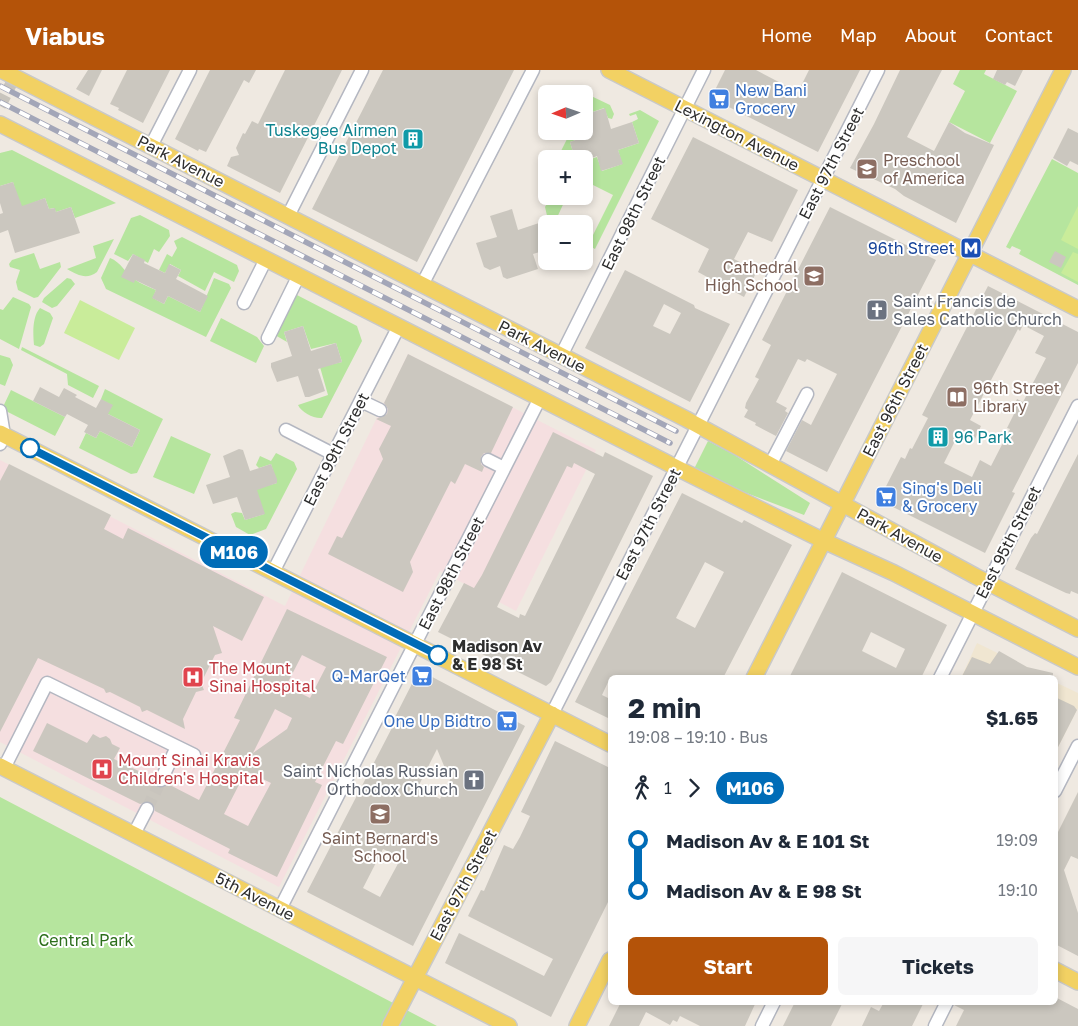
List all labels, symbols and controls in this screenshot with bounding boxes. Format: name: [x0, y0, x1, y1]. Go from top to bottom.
text: Viabus: [25, 21, 105, 50]
text: Home: [761, 24, 812, 46]
text: Map: [840, 24, 877, 46]
text: About: [905, 24, 957, 46]
text: Contact: [985, 24, 1053, 46]
place label: New Bani Grocery: [735, 80, 807, 118]
north arrow: [538, 85, 592, 140]
map controls: [538, 85, 593, 270]
supermarket icon: New Bani Grocery: [707, 87, 731, 111]
street label: Lexington Avenue: [671, 95, 803, 175]
street label: East 97th Street: [794, 104, 868, 222]
place label: Tuskegee Airmen Bus Depot: [265, 120, 397, 158]
building icon: Tuskegee Airmen Bus Depot: [401, 127, 425, 151]
street label: Park Avenue: [134, 130, 228, 192]
button: +: [538, 150, 593, 205]
place label: Preschool of America: [883, 150, 965, 188]
street label: East 98th Street: [597, 153, 669, 273]
school or university icon: Preschool of America: [855, 157, 879, 181]
button: −: [538, 215, 593, 270]
metro station icon: 96th Street: [959, 236, 983, 260]
place label: 96th Street: [868, 238, 955, 258]
place label: Cathedral High School: [705, 257, 798, 295]
school or university icon: Cathedral High School: [802, 264, 826, 288]
place label: Saint Francis de Sales Catholic Church: [893, 291, 1062, 329]
church icon: Saint Francis de Sales Catholic Church: [865, 298, 889, 322]
street label: Park Avenue: [495, 315, 589, 377]
street label: East 96th Street: [858, 340, 932, 460]
place label: 96th Street Library: [973, 378, 1060, 416]
library icon: 96th Street Library: [945, 385, 969, 409]
street label: East 99th Street: [299, 389, 373, 509]
building icon: 96 Park: [926, 425, 950, 449]
place label: 96 Park: [954, 427, 1012, 447]
unlabelled marker: [20, 438, 40, 458]
street label: East 97th Street: [611, 465, 685, 583]
place label: Sing's Deli & Grocery: [902, 478, 982, 516]
street label: East 95th Street: [971, 482, 1045, 602]
supermarket icon: Sing's Deli & Grocery: [874, 485, 898, 509]
street label: Park Avenue: [854, 503, 946, 567]
street label: East 98th Street: [414, 513, 488, 633]
line badge: M106: [199, 536, 269, 568]
text: M106: [210, 541, 258, 563]
place label: Madison Av & E 98 St: [452, 636, 542, 674]
marker: Madison Av & E 98 St: [428, 645, 448, 665]
place label: The Mount Sinai Hospital: [209, 658, 316, 696]
supermarket icon: Q-MarQet: [410, 664, 434, 688]
hospital icon: The Mount Sinai Hospital: [181, 665, 205, 689]
place label: Q-MarQet: [332, 666, 406, 686]
text: 2 min: [628, 691, 701, 724]
text: $1.65: [986, 706, 1038, 729]
supermarket icon: One Up Bidtro: [495, 709, 519, 733]
place label: One Up Bidtro: [384, 711, 491, 731]
text: 19:08 – 19:10 · Bus: [628, 727, 768, 747]
place label: Mount Sinai Kravis Children's Hospital: [118, 750, 264, 788]
hospital icon: Mount Sinai Kravis Children's Hospital: [90, 757, 114, 781]
place label: Saint Nicholas Russian Orthodox Church: [283, 761, 458, 799]
church icon: Saint Nicholas Russian Orthodox Church: [462, 768, 486, 792]
icon: walk: [628, 774, 656, 802]
icon: forward: [680, 774, 708, 802]
text: M106: [726, 777, 774, 799]
text: 1: [664, 778, 672, 798]
school or university icon: Saint Bernard's School: [368, 802, 392, 826]
street label: East 97th Street: [425, 826, 501, 944]
place label: Saint Bernard's School: [322, 828, 438, 866]
text: Madison Av & E 101 St: [666, 829, 869, 852]
text: 19:09: [996, 830, 1038, 850]
street label: 5th Avenue: [212, 868, 298, 924]
text: Madison Av & E 98 St: [666, 879, 862, 902]
text: 19:10: [998, 880, 1038, 900]
park label: Central Park: [38, 930, 134, 950]
button: Start: [628, 937, 828, 995]
button: Tickets: [838, 937, 1038, 995]

